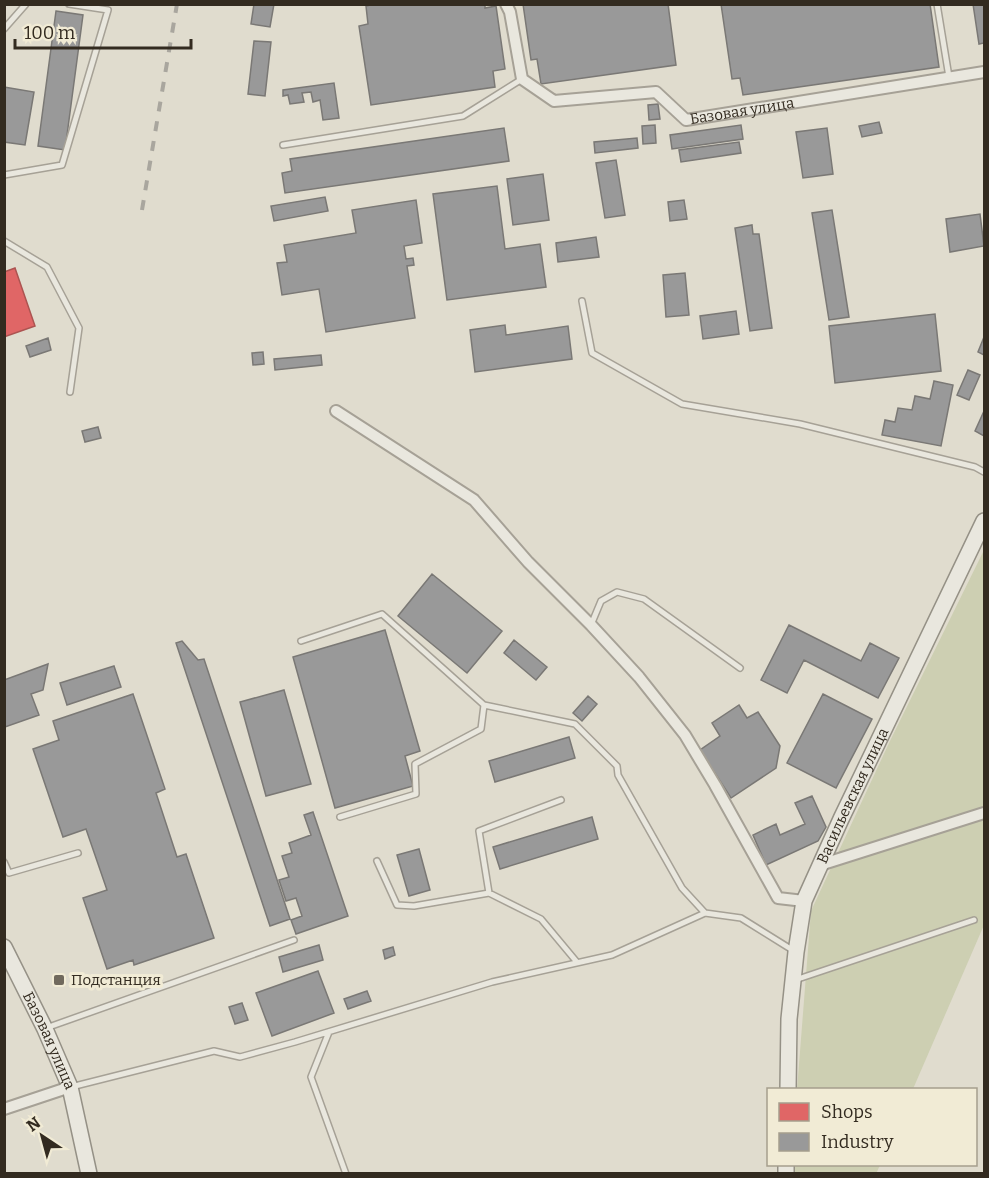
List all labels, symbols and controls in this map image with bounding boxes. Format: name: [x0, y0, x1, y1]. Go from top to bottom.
scale bar: [15, 12, 190, 50]
text: 100 m: [24, 22, 75, 44]
street label: Базовая улица: [689, 94, 795, 128]
street label: Васильевская улица: [813, 725, 892, 866]
place label: Подстанция: [71, 971, 161, 989]
marker: Подстанция: [52, 973, 66, 987]
street label: Базовая улица: [19, 989, 79, 1092]
legend: [767, 1088, 977, 1166]
text: Shops: [821, 1101, 873, 1123]
north arrow: [12, 1106, 72, 1166]
text: N: [23, 1113, 44, 1136]
text: Industry: [821, 1131, 894, 1153]

